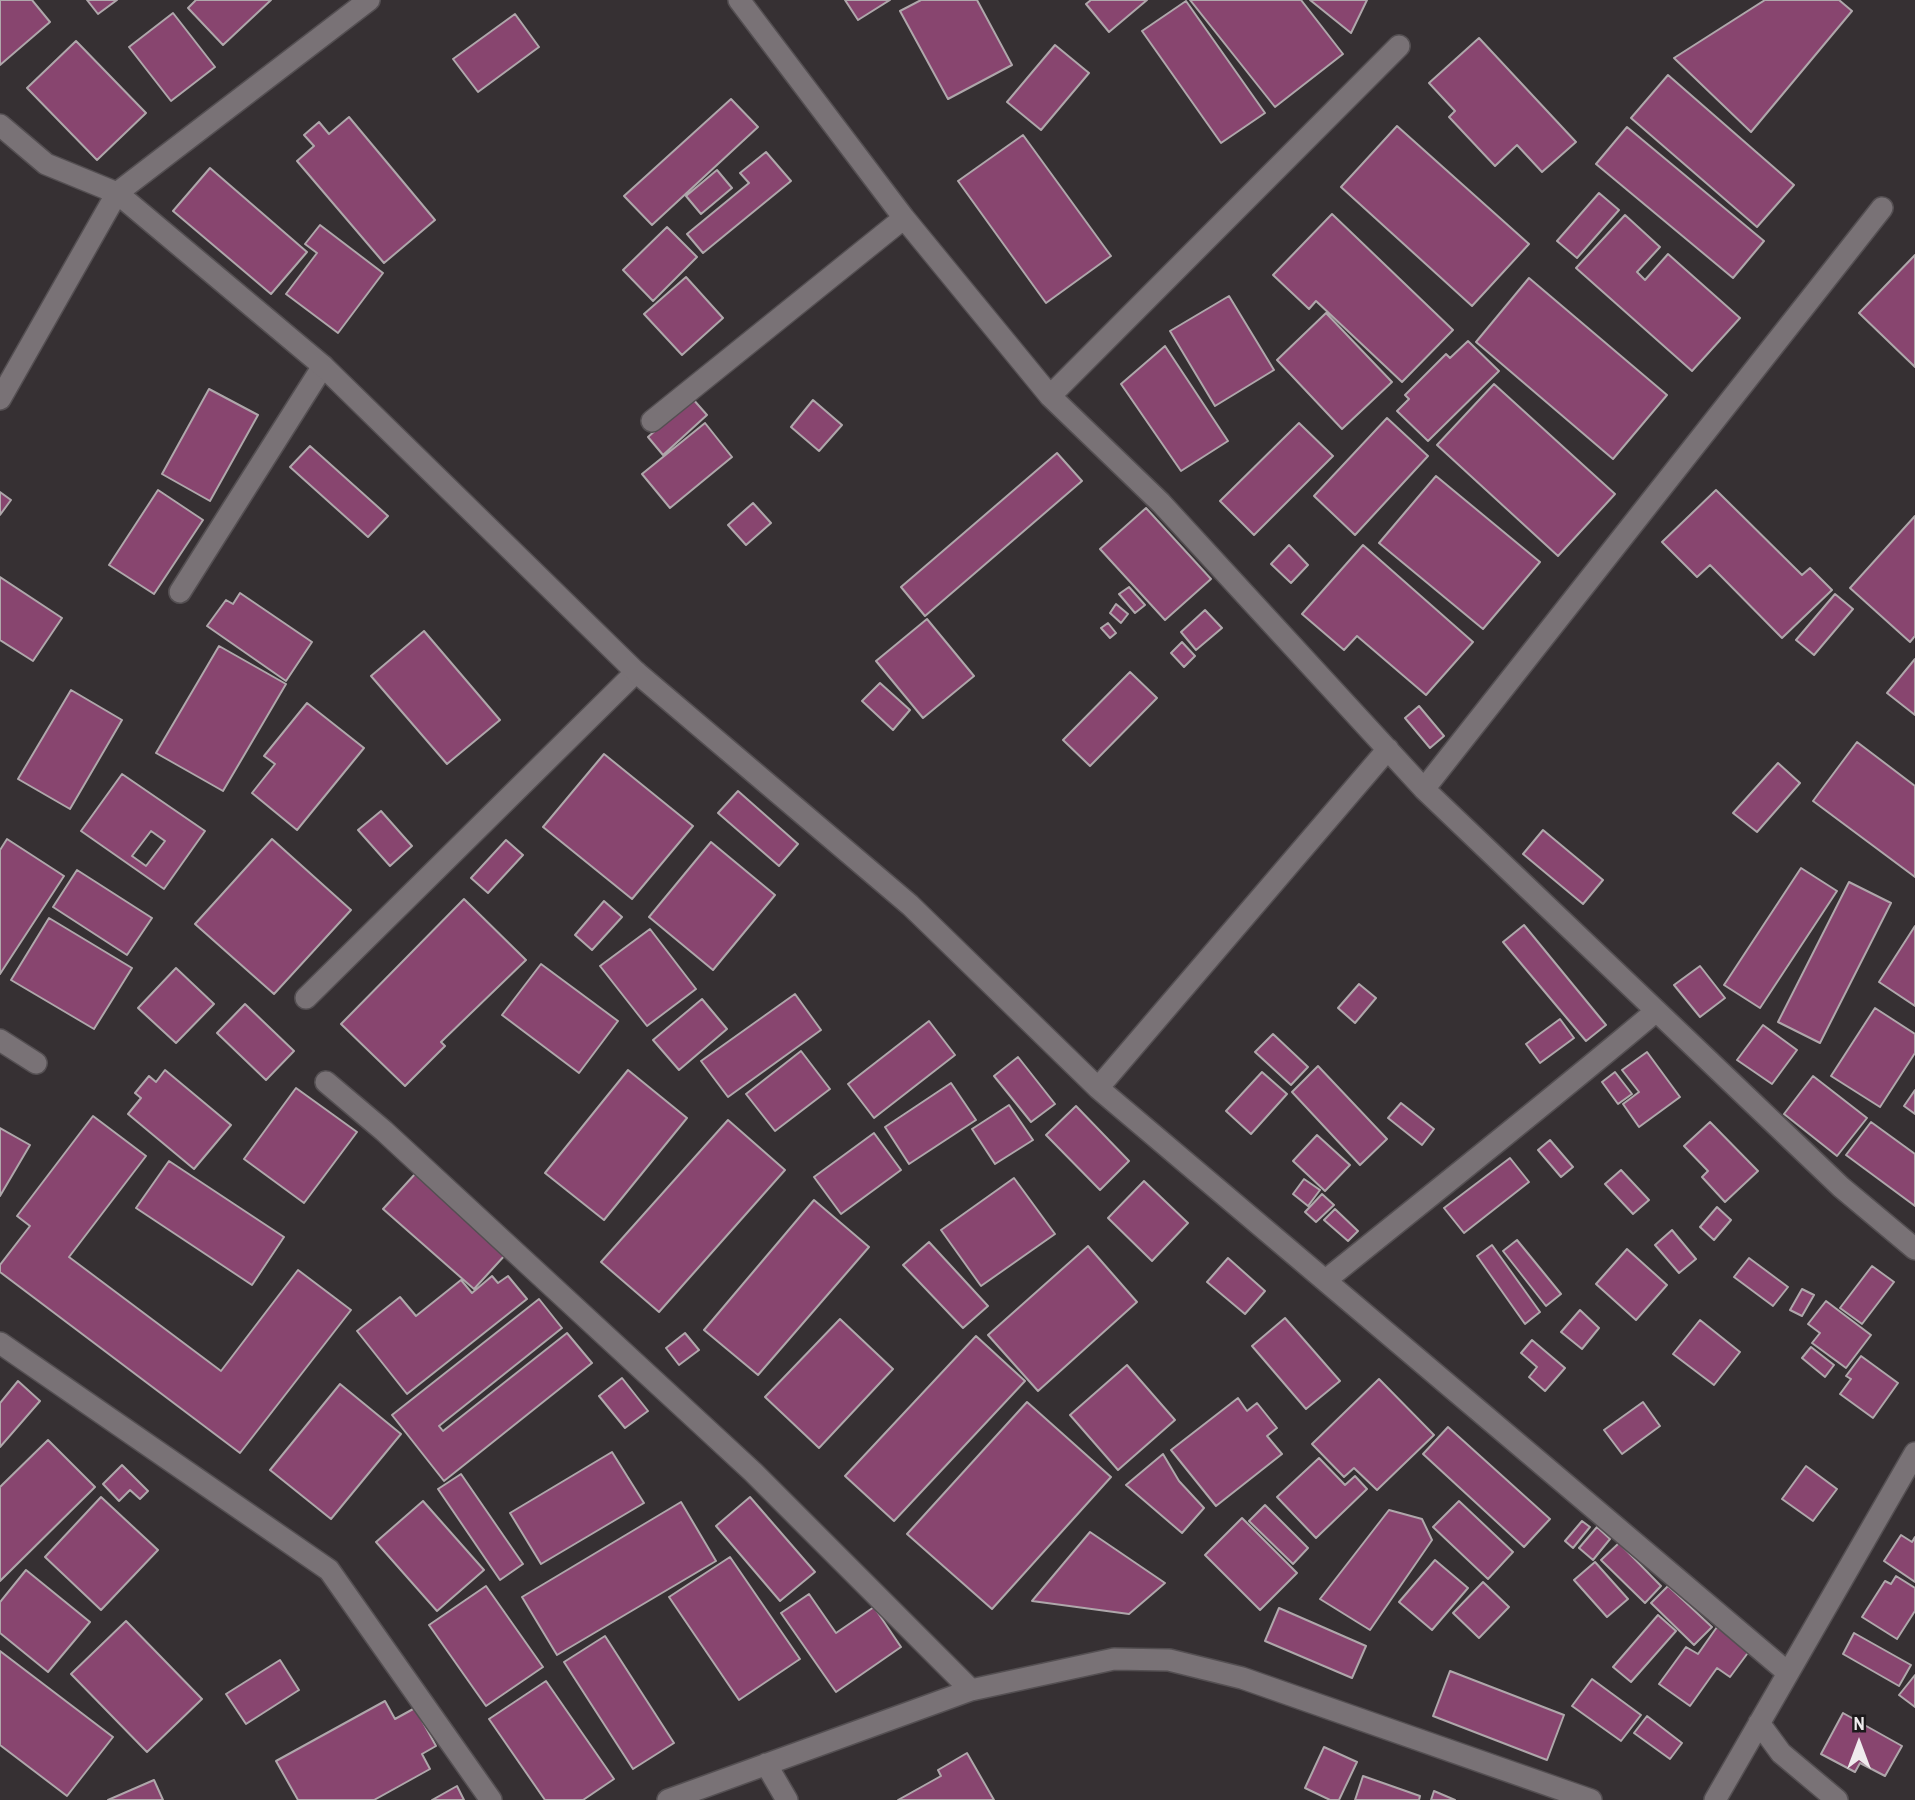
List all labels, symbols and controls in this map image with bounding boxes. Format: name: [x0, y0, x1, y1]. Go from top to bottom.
north arrow: [1824, 1709, 1894, 1779]
text: N: [1853, 1710, 1865, 1736]

